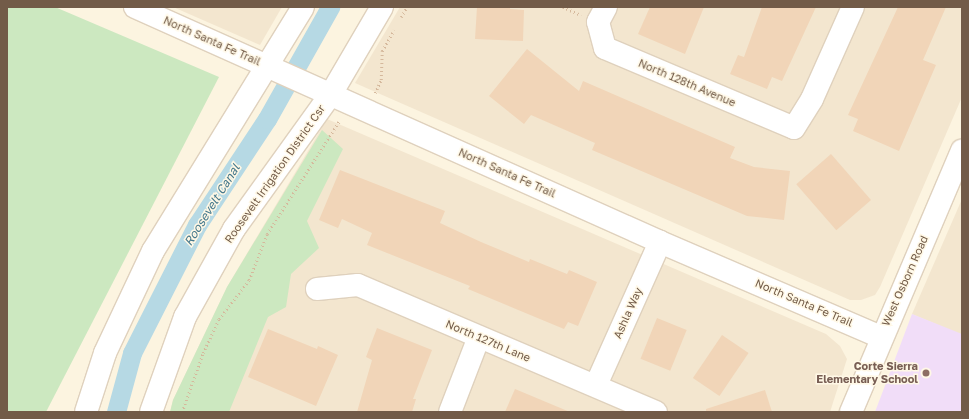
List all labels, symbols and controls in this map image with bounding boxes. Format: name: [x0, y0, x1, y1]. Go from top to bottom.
street label: North Santa Fe Trail: [161, 14, 263, 68]
street label: North 128th Avenue: [636, 56, 738, 110]
street label: Roosevelt Irrigation District Csr: [222, 102, 328, 246]
street label: North Santa Fe Trail: [456, 146, 558, 200]
water label: Roosevelt Canal: [181, 162, 243, 248]
street label: West Osborn Road: [879, 234, 931, 328]
street label: North Santa Fe Trail: [753, 276, 855, 330]
street label: Ashla Way: [611, 285, 645, 341]
street label: North 127th Lane: [444, 317, 532, 365]
place label: Corte Sierra Elementary School: [816, 360, 918, 386]
marker: Corte Sierra Elementary School: [921, 368, 931, 378]

